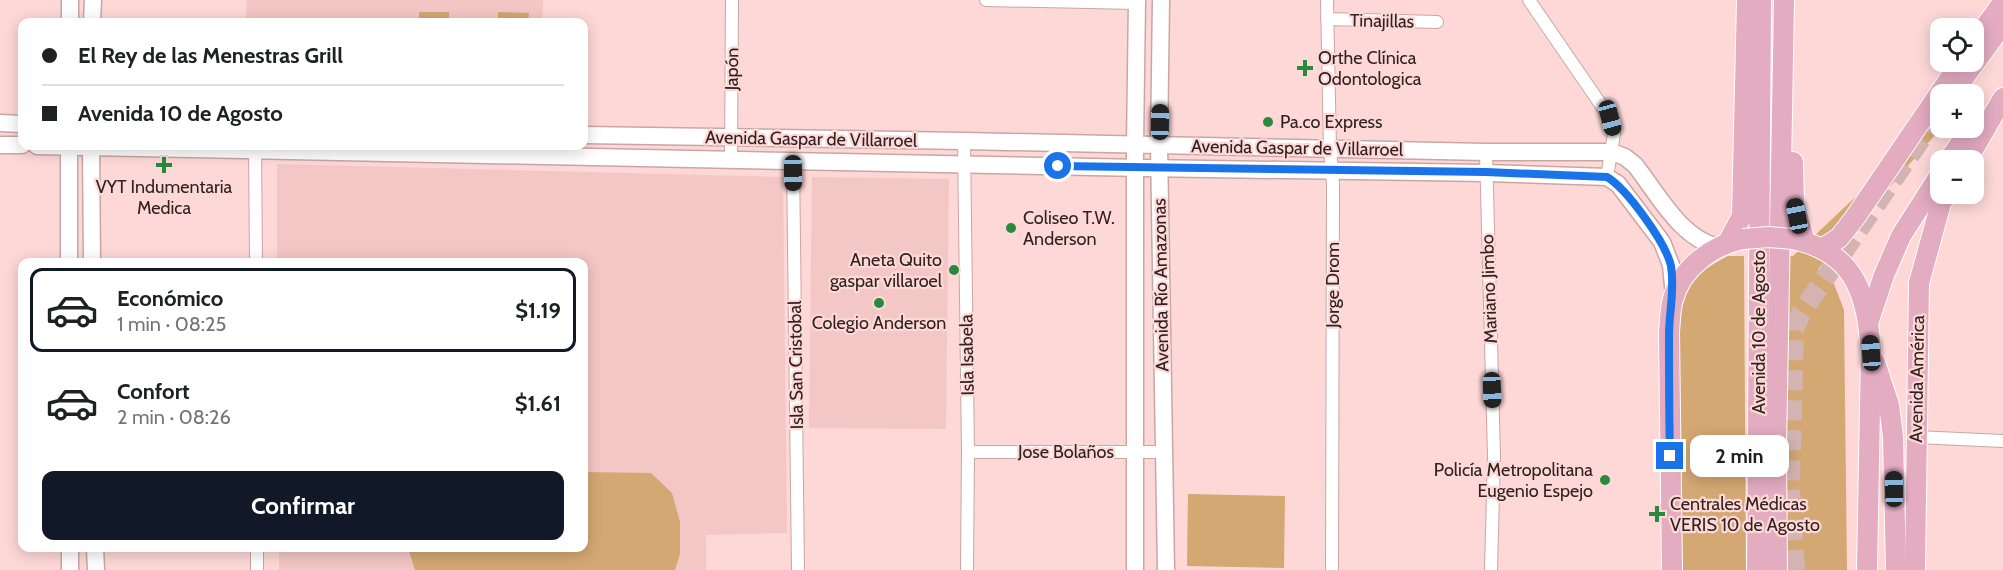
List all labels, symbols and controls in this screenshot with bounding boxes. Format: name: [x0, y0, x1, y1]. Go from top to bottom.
street label: Tinajillas: [1350, 9, 1414, 33]
map controls: [1930, 18, 1984, 204]
button: locate: [1930, 18, 1984, 72]
text: El Rey de las Menestras Grill: [78, 42, 343, 69]
street label: Japón: [721, 47, 743, 92]
place label: Orthe Clínica Odontologica: [1318, 47, 1422, 90]
marker: Orthe Clínica Odontologica: [1296, 59, 1314, 77]
button: +: [1930, 84, 1984, 138]
car: [1597, 98, 1623, 138]
text: Avenida 10 de Agosto: [78, 100, 283, 127]
car: [1151, 104, 1169, 140]
place label: Pa.co Express: [1280, 111, 1383, 133]
marker: Pa.co Express: [1261, 115, 1275, 129]
street label: Avenida Gaspar de Villarroel: [705, 126, 918, 152]
street label: Avenida Gaspar de Villarroel: [1191, 135, 1404, 161]
button: −: [1930, 150, 1984, 204]
route start: [1044, 152, 1071, 179]
car: [784, 155, 802, 191]
marker: VYT Indumentaria Medica: [155, 156, 173, 174]
place label: VYT Indumentaria Medica: [96, 176, 233, 219]
car: [1785, 197, 1809, 235]
street label: Avenida Río Amazonas: [1148, 198, 1174, 372]
place label: Coliseo T.W. Anderson: [1023, 207, 1115, 250]
marker: Coliseo T.W. Anderson: [1004, 221, 1018, 235]
street label: Mariano Jimbo: [1476, 234, 1502, 344]
street label: Jorge Drom: [1322, 242, 1344, 329]
place label: Aneta Quito gaspar villaroel: [830, 249, 943, 292]
street label: Avenida 10 de Agosto: [1748, 250, 1770, 414]
marker: Aneta Quito gaspar villaroel: [947, 263, 961, 277]
icon: car: [45, 283, 99, 337]
text: Económico: [117, 285, 223, 312]
marker: Colegio Anderson: [872, 296, 886, 310]
text: $1.19: [515, 297, 561, 324]
street label: Isla San Cristobal: [784, 300, 808, 430]
text: 1 min · 08:25: [117, 312, 226, 336]
place label: Colegio Anderson: [812, 312, 946, 334]
street label: Isla Isabela: [955, 314, 979, 396]
street label: Avenida América: [1905, 315, 1929, 443]
car: [1861, 334, 1881, 372]
car: [1482, 372, 1502, 408]
icon: car: [45, 376, 99, 430]
text: Confort: [117, 378, 190, 405]
text: $1.61: [515, 390, 561, 417]
text: 2 min · 08:26: [117, 405, 231, 429]
callout: 2 min: [1691, 435, 1790, 477]
street label: Jose Bolaños: [1017, 441, 1114, 463]
route end: [1656, 442, 1683, 469]
text: 2 min: [1715, 444, 1764, 468]
place label: Policía Metropolitana Eugenio Espejo: [1434, 459, 1593, 502]
button: Confirmar: [42, 471, 564, 540]
car: [1885, 471, 1903, 507]
marker: Policía Metropolitana Eugenio Espejo: [1598, 473, 1612, 487]
place label: Centrales Médicas VERIS 10 de Agosto: [1670, 493, 1820, 536]
marker: Centrales Médicas VERIS 10 de Agosto: [1648, 505, 1666, 523]

